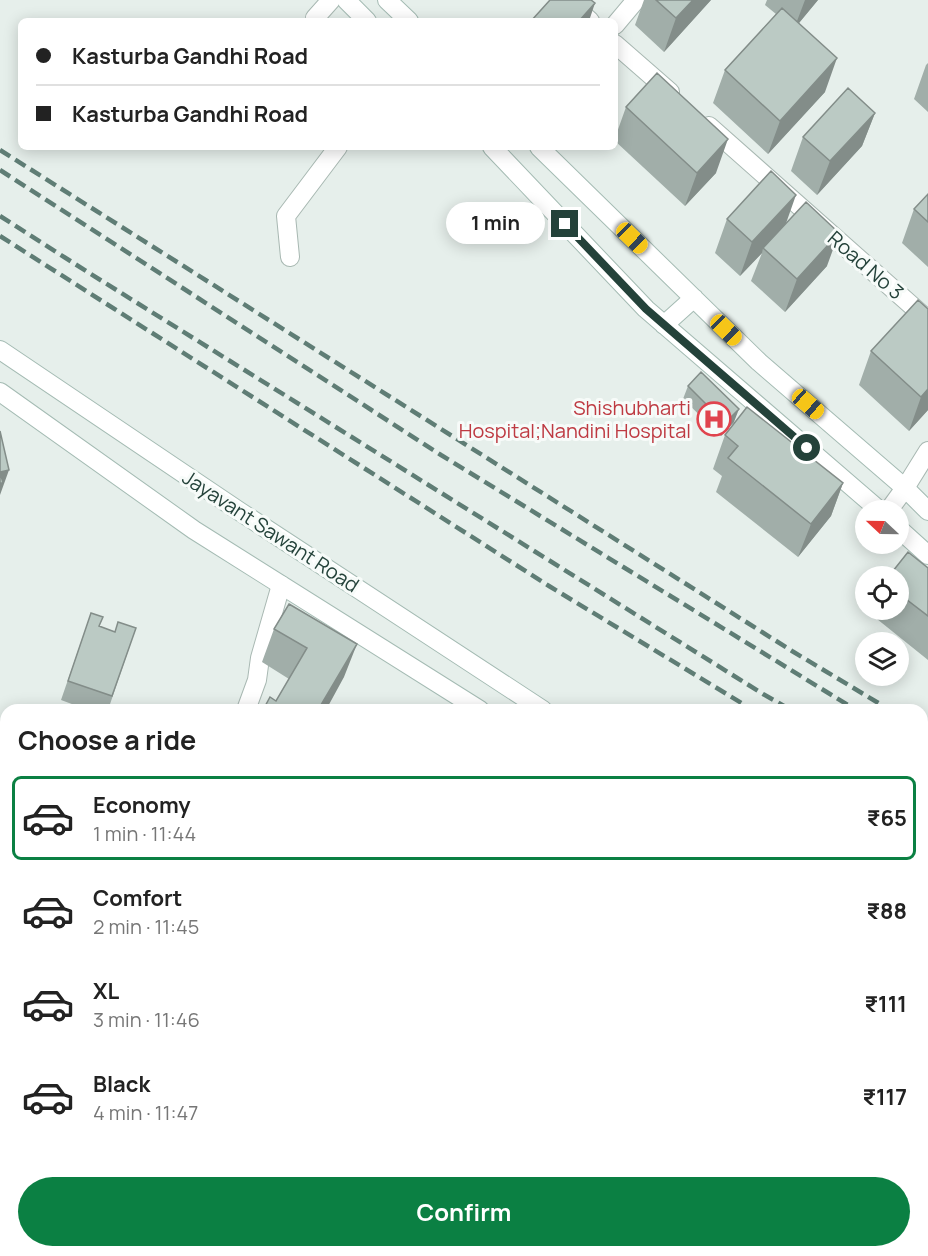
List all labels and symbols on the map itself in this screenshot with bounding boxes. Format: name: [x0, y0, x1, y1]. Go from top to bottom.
callout: 1 min: [445, 203, 544, 245]
route end: [551, 210, 578, 237]
car: [613, 219, 651, 257]
street label: Road No 3: [822, 225, 910, 305]
car: [707, 311, 745, 349]
car: [789, 385, 827, 423]
place label: Shishubharti Hospital;Nandini Hospital: [459, 394, 691, 444]
hospital icon: Shishubharti Hospital;Nandini Hospital: [696, 401, 732, 437]
route start: [793, 434, 820, 461]
street label: Jayavant Sawant Road: [178, 464, 364, 598]
north arrow: [855, 500, 909, 554]

